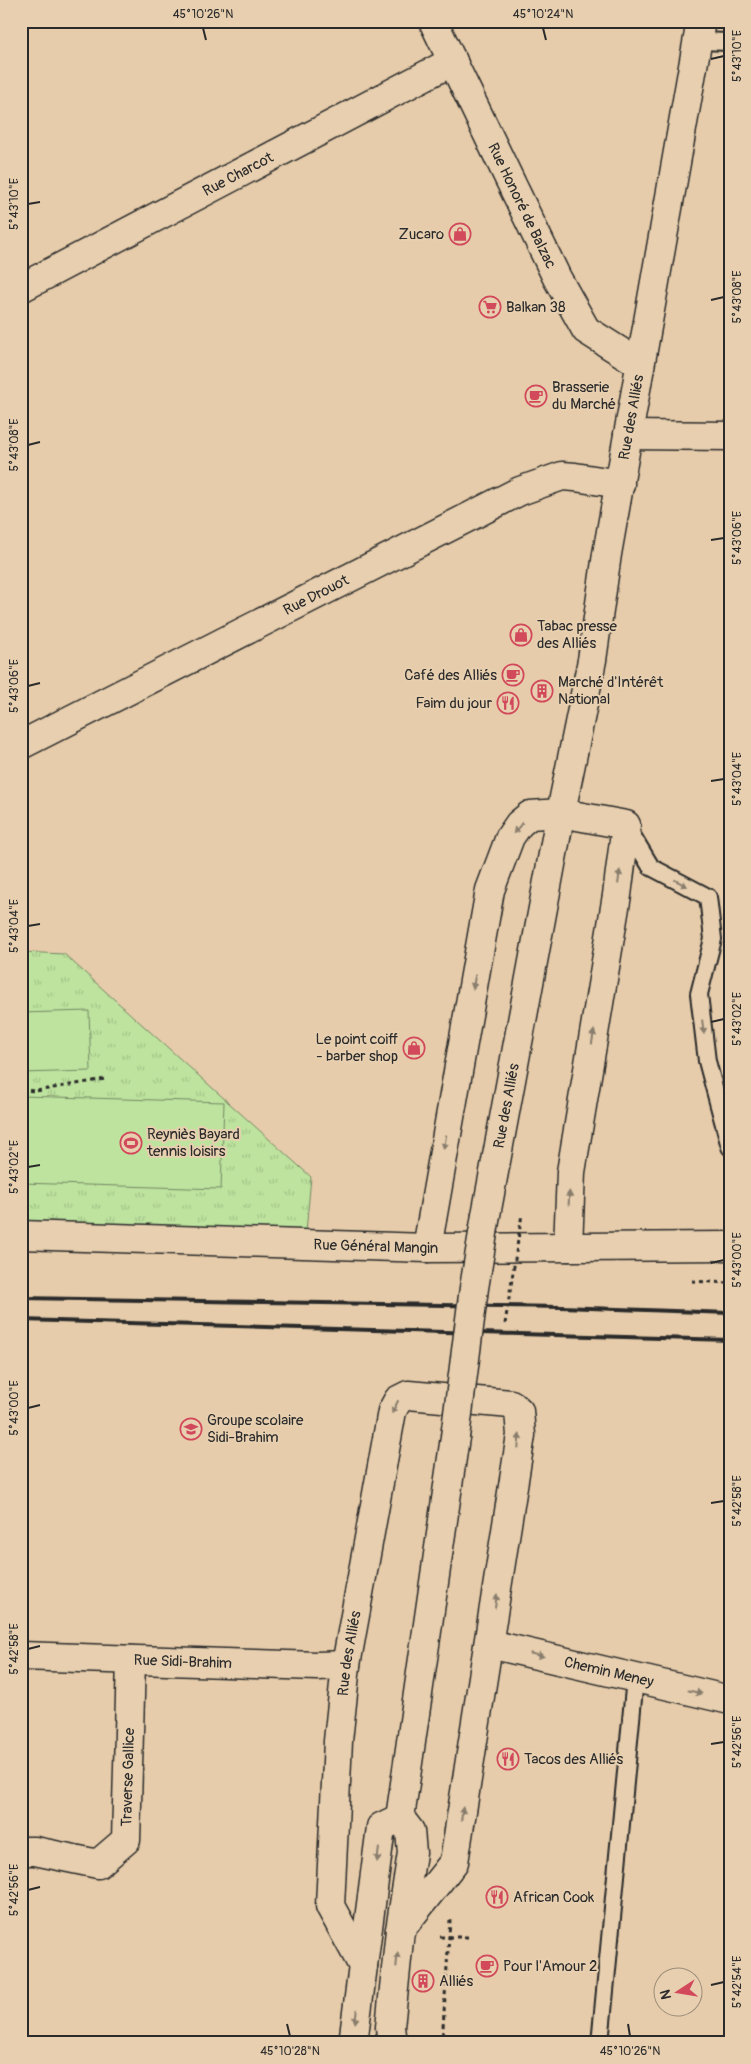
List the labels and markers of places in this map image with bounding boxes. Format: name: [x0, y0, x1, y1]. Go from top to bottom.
shop icon: Zucaro: [448, 222, 472, 246]
place label: Zucaro: [399, 225, 444, 244]
supermarket icon: Balkan 38: [478, 295, 502, 319]
place label: Balkan 38: [506, 298, 566, 317]
place label: Brasserie du Marché: [552, 378, 616, 414]
cafe icon: Brasserie du Marché: [524, 384, 548, 408]
place label: Tabac presse des Alliés: [537, 617, 618, 653]
shop icon: Tabac presse des Alliés: [509, 623, 533, 647]
cafe icon: Café des Alliés: [501, 663, 525, 687]
place label: Café des Alliés: [404, 666, 497, 685]
place label: Marché d'Intérêt National: [558, 673, 664, 709]
building icon: Marché d'Intérêt National: [530, 679, 554, 703]
restaurant icon: Faim du jour: [496, 691, 520, 715]
place label: Faim du jour: [415, 694, 493, 713]
place label: Le point coiff - barber shop: [315, 1030, 398, 1066]
shop icon: Le point coiff - barber shop: [402, 1036, 426, 1060]
place label: Reyniès Bayard tennis loisirs: [146, 1125, 240, 1161]
sports icon: Reyniès Bayard tennis loisirs: [119, 1131, 143, 1155]
place label: Groupe scolaire Sidi-Brahim: [207, 1411, 304, 1447]
school or university icon: Groupe scolaire Sidi-Brahim: [179, 1417, 203, 1441]
restaurant icon: Tacos des Alliés: [496, 1747, 520, 1771]
place label: Tacos des Alliés: [524, 1750, 623, 1769]
restaurant icon: African Cook: [485, 1885, 509, 1909]
place label: African Cook: [513, 1888, 595, 1907]
cafe icon: Pour l'Amour 2: [475, 1954, 499, 1978]
place label: Pour l'Amour 2: [503, 1957, 597, 1976]
building icon: Alliés: [411, 1969, 435, 1993]
place label: Alliés: [439, 1972, 474, 1991]

